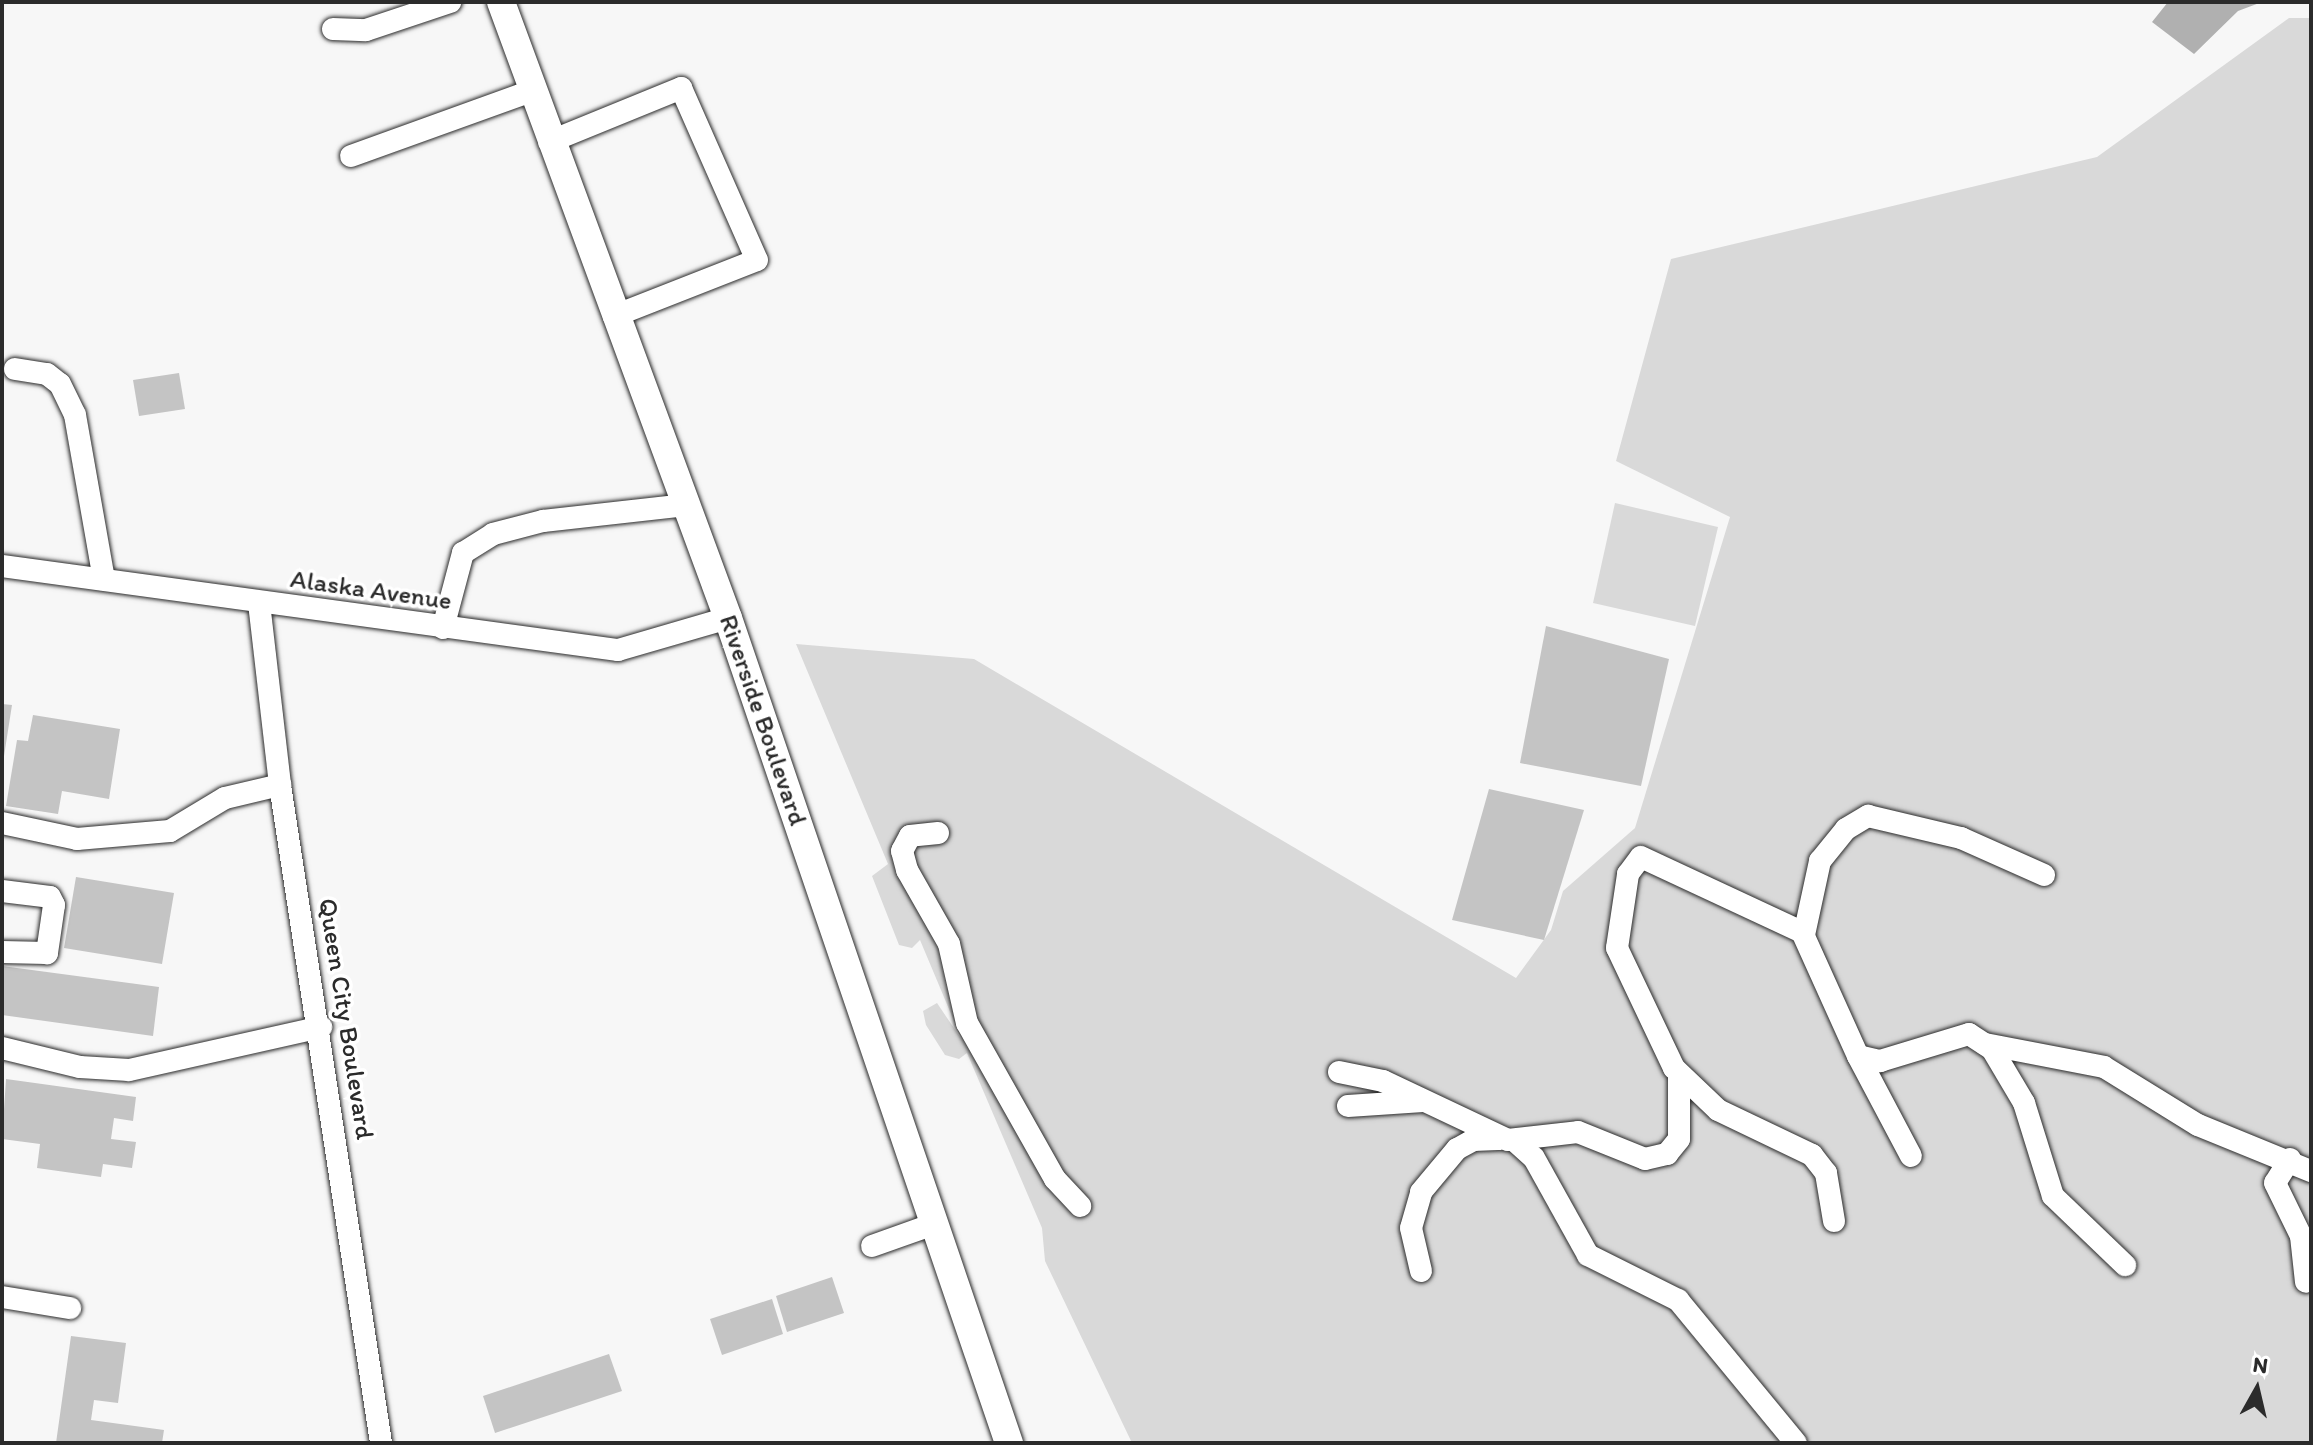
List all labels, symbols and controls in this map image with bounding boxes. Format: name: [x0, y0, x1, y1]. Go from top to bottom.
street label: Alaska Avenue: [288, 563, 454, 617]
street label: Riverside Boulevard: [712, 610, 814, 830]
street label: Queen City Boulevard: [311, 896, 381, 1142]
north arrow: [2217, 1349, 2297, 1429]
text: N: [2251, 1350, 2270, 1379]

